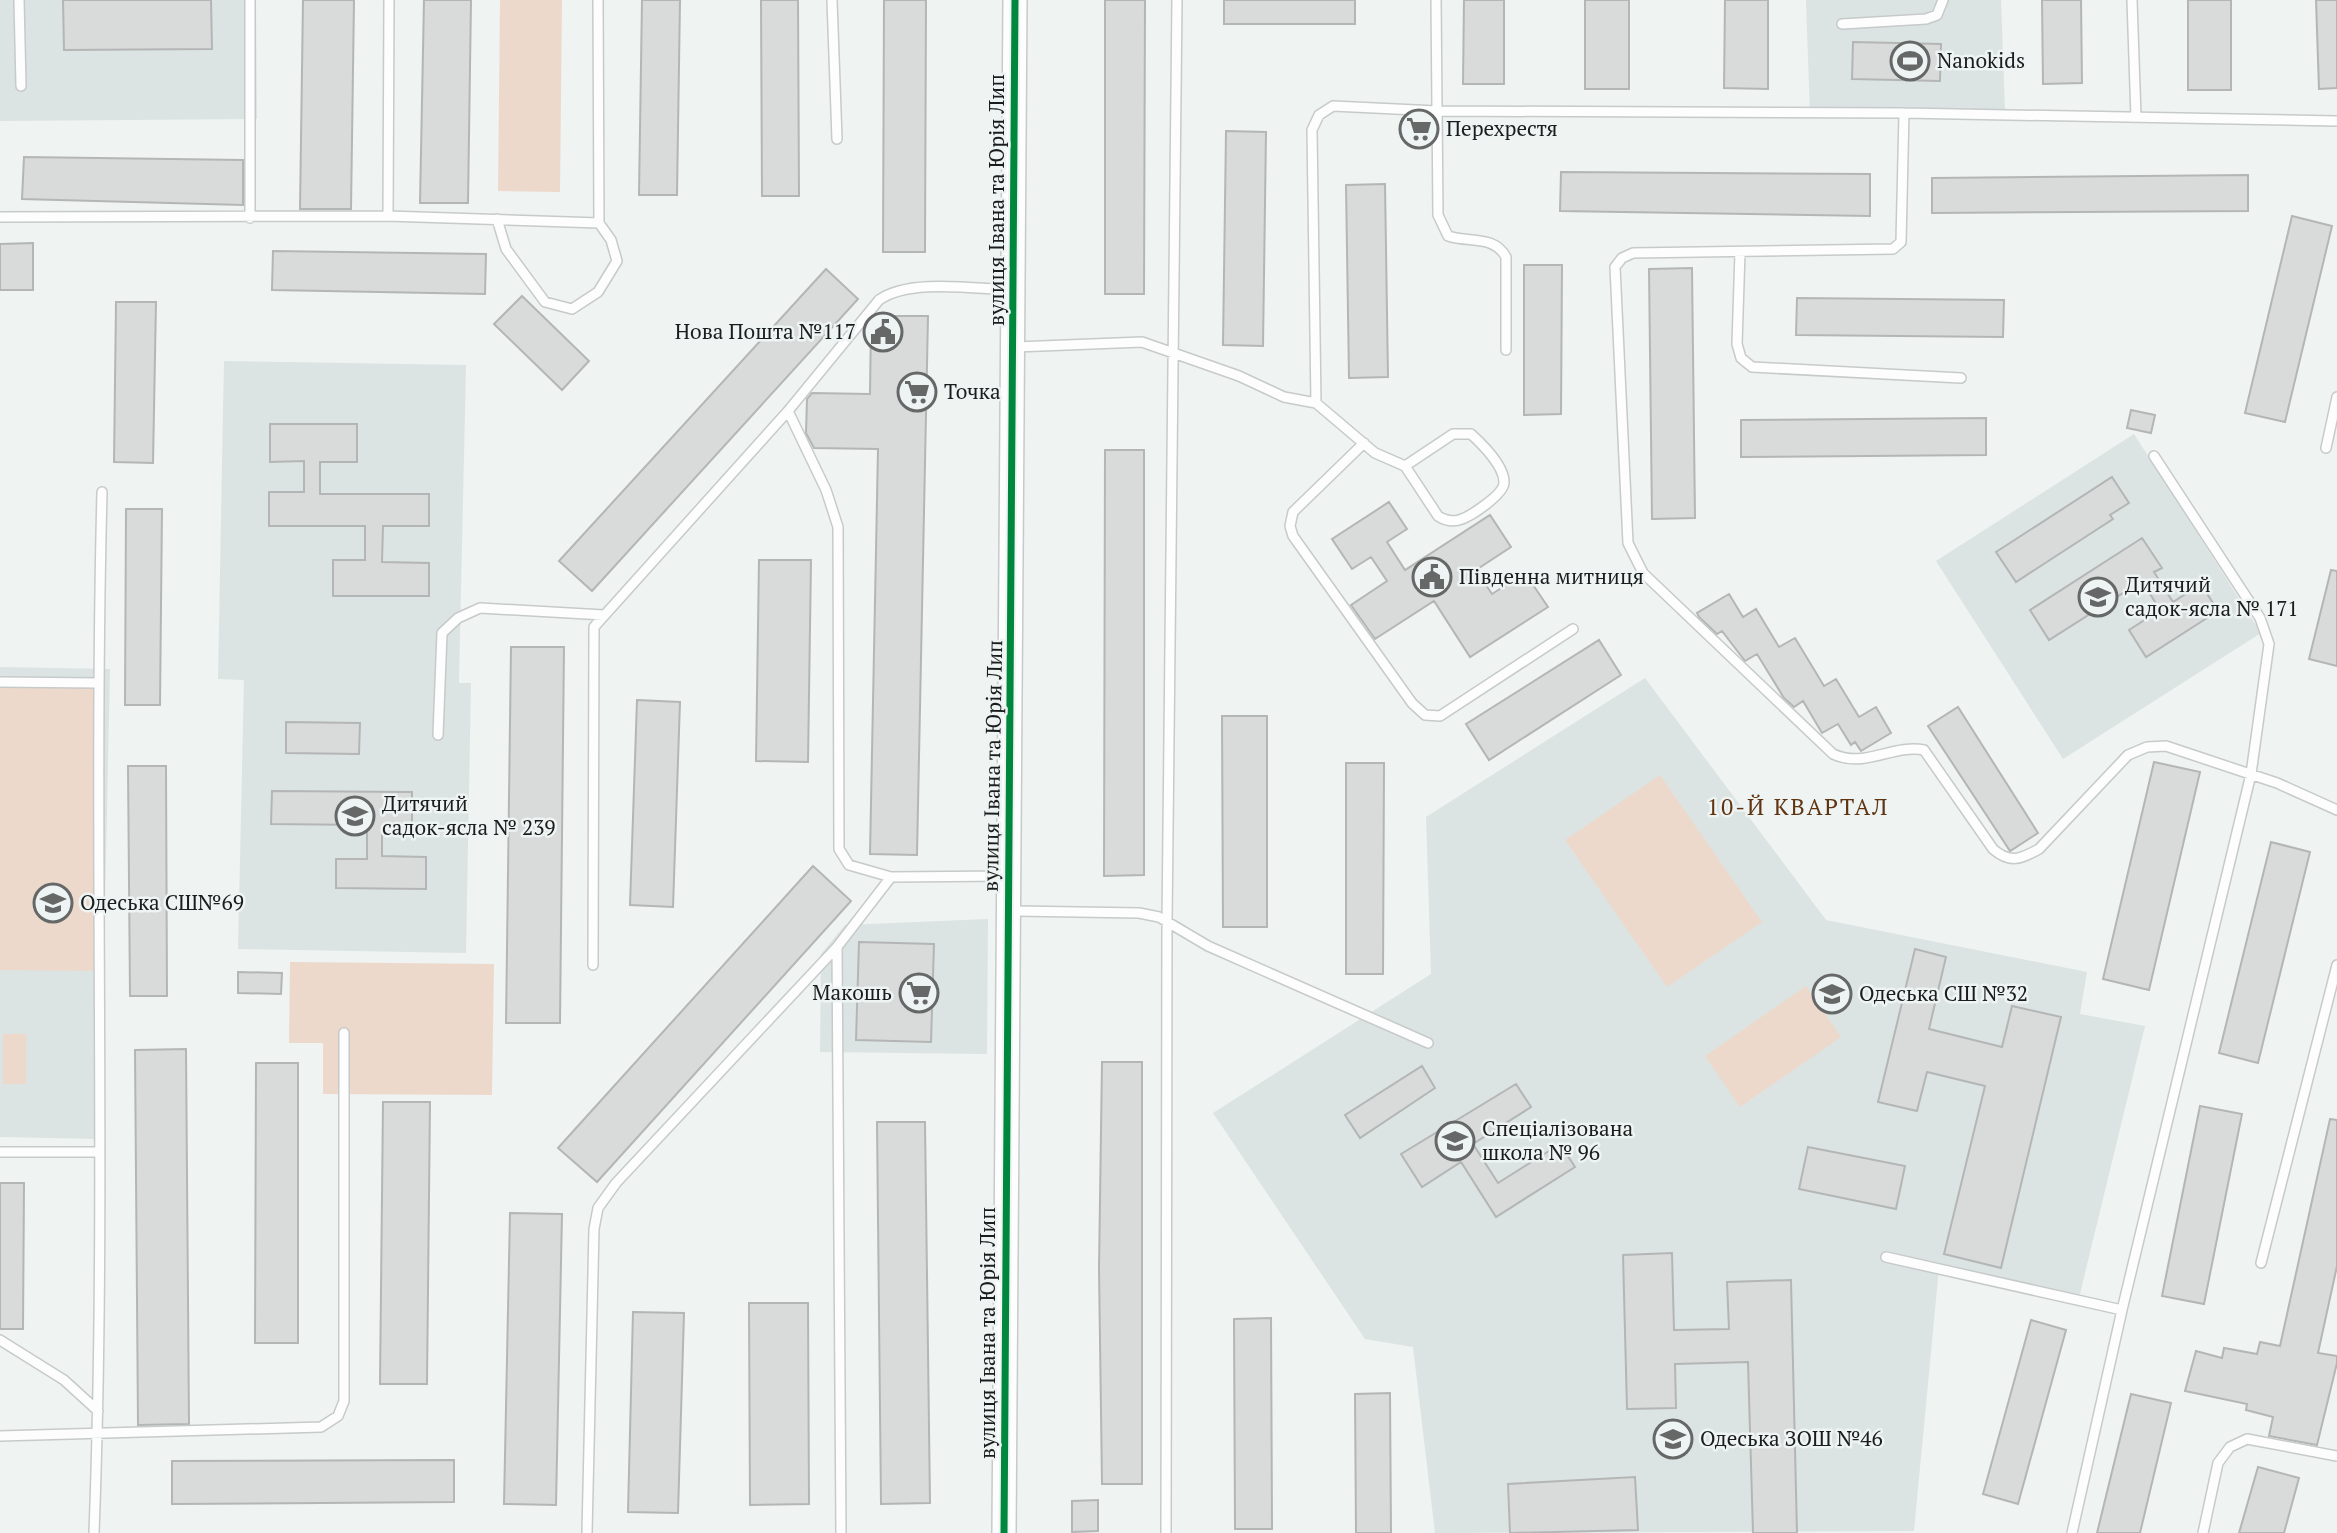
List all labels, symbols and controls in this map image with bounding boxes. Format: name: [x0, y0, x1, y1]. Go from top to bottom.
sports icon: Nanokids: [1889, 40, 1931, 82]
place label: Nanokids: [1937, 46, 2025, 74]
street label: вулиця Івана та Юрія Лип: [982, 74, 1010, 326]
supermarket icon: Перехрестя: [1398, 108, 1440, 150]
place label: Перехрестя: [1446, 114, 1558, 142]
public building icon: Нова Пошта №117: [862, 311, 904, 353]
place label: Нова Пошта №117: [675, 317, 856, 345]
supermarket icon: Точка: [896, 371, 938, 413]
place label: Точка: [944, 377, 1001, 405]
public building icon: Південна митниця: [1411, 556, 1453, 598]
place label: Південна митниця: [1459, 562, 1644, 590]
place label: Дитячий садок-ясла № 171: [2125, 570, 2299, 622]
school or university icon: Дитячий садок-ясла № 171: [2077, 576, 2119, 618]
street label: вулиця Івана та Юрія Лип: [976, 640, 1008, 892]
place label: Дитячий садок-ясла № 239: [382, 789, 556, 841]
district label: 10-Й КВАРТАЛ: [1707, 791, 1889, 822]
school or university icon: Дитячий садок-ясла № 239: [334, 795, 376, 837]
school or university icon: Одеська СШ№69: [32, 882, 74, 924]
place label: Одеська СШ№69: [80, 888, 244, 916]
supermarket icon: Макошь: [898, 972, 940, 1014]
school or university icon: Одеська СШ №32: [1811, 973, 1853, 1015]
place label: Макошь: [812, 978, 892, 1006]
place label: Одеська СШ №32: [1859, 979, 2028, 1007]
place label: Спеціалізована школа № 96: [1482, 1114, 1634, 1166]
school or university icon: Спеціалізована школа № 96: [1434, 1120, 1476, 1162]
street label: вулиця Івана та Юрія Лип: [973, 1207, 1001, 1459]
school or university icon: Одеська ЗОШ №46: [1652, 1418, 1694, 1460]
place label: Одеська ЗОШ №46: [1700, 1424, 1883, 1452]

